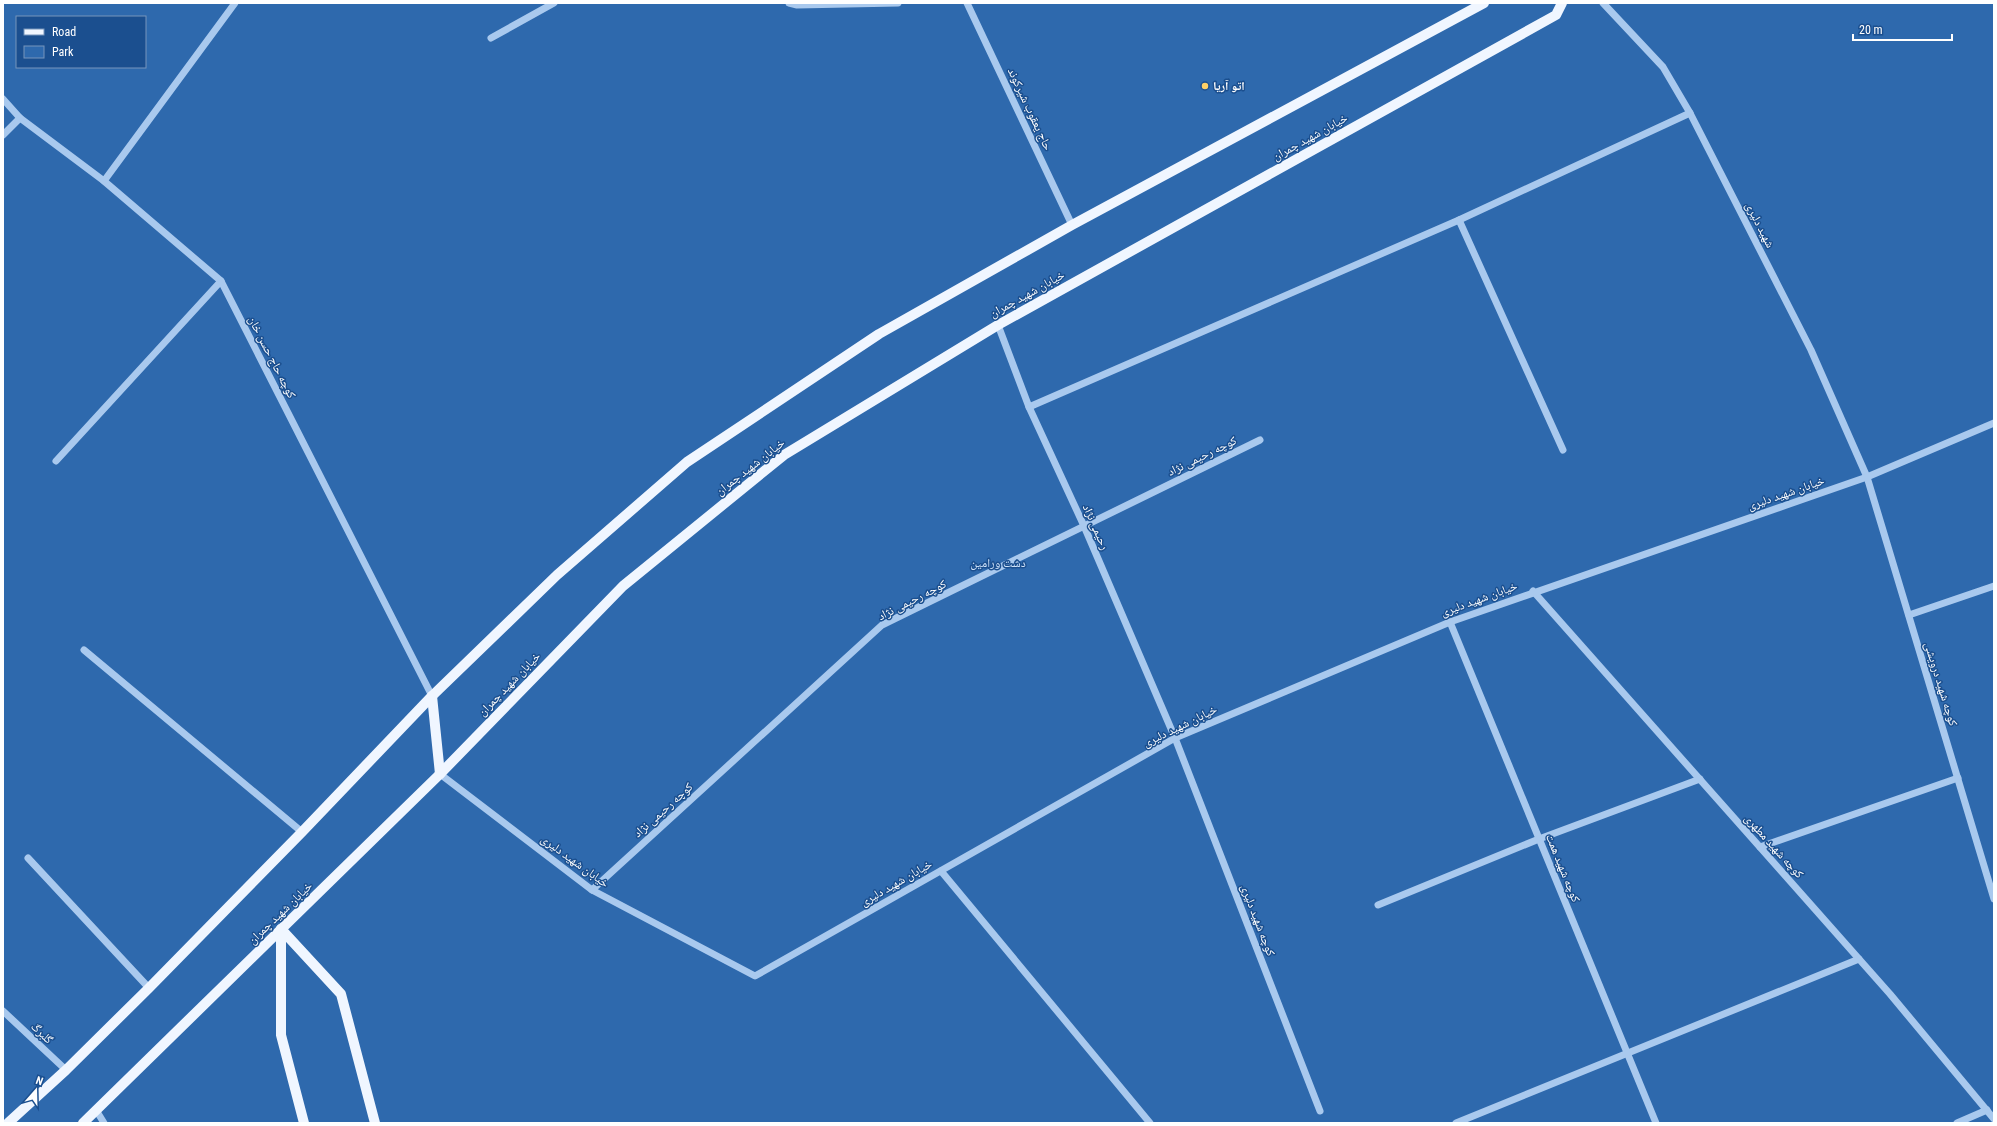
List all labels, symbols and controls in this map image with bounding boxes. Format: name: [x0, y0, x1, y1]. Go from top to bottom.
legend: [16, 16, 146, 68]
scale bar: [1853, 16, 1952, 42]
text: 20 m: [1859, 23, 1883, 37]
text: Road: [52, 25, 76, 39]
text: Park: [52, 45, 74, 59]
street label: حاج یعقوب شیرکوند: [1004, 66, 1055, 153]
place label: اتو آریا: [1213, 79, 1245, 93]
marker: اتو آریا: [1200, 81, 1210, 91]
street label: خیابان شهید چمران: [1270, 110, 1350, 164]
street label: شهید دلیری: [1742, 200, 1777, 250]
street label: خیابان شهید چمران: [987, 267, 1067, 321]
street label: کوچه حاج حسن خان: [245, 313, 299, 401]
street label: کوچه رحیمی نژاد: [1165, 433, 1239, 479]
street label: خیابان شهید چمران: [713, 436, 788, 499]
street label: خیابان شهید دلیری: [1746, 473, 1827, 513]
street label: رحیمی نژاد: [1080, 502, 1112, 552]
park label: دشت ورامین: [970, 556, 1026, 570]
street label: کوچه رحیمی نژاد: [875, 577, 949, 623]
street label: خیابان شهید دلیری: [1439, 579, 1520, 620]
street label: کوچه شهید درویشی: [1921, 640, 1960, 728]
street label: خیابان شهید چمران: [475, 649, 544, 719]
street label: خیابان شهید دلیری: [1141, 702, 1220, 750]
street label: کوچه رحیمی نژاد: [630, 780, 696, 840]
street label: کوچه شهید مطهری: [1741, 811, 1806, 881]
street label: خیابان شهید دلیری: [538, 832, 612, 891]
street label: کوچه شهید همت: [1543, 832, 1583, 904]
street label: خیابان شهید دلیری: [858, 857, 935, 909]
street label: خیابان شهید چمران: [245, 879, 315, 947]
street label: کوچه شهید دلیری: [1238, 882, 1278, 958]
street label: گلبرگ: [28, 1019, 56, 1047]
north arrow: [16, 1070, 56, 1110]
text: N: [34, 1074, 45, 1088]

